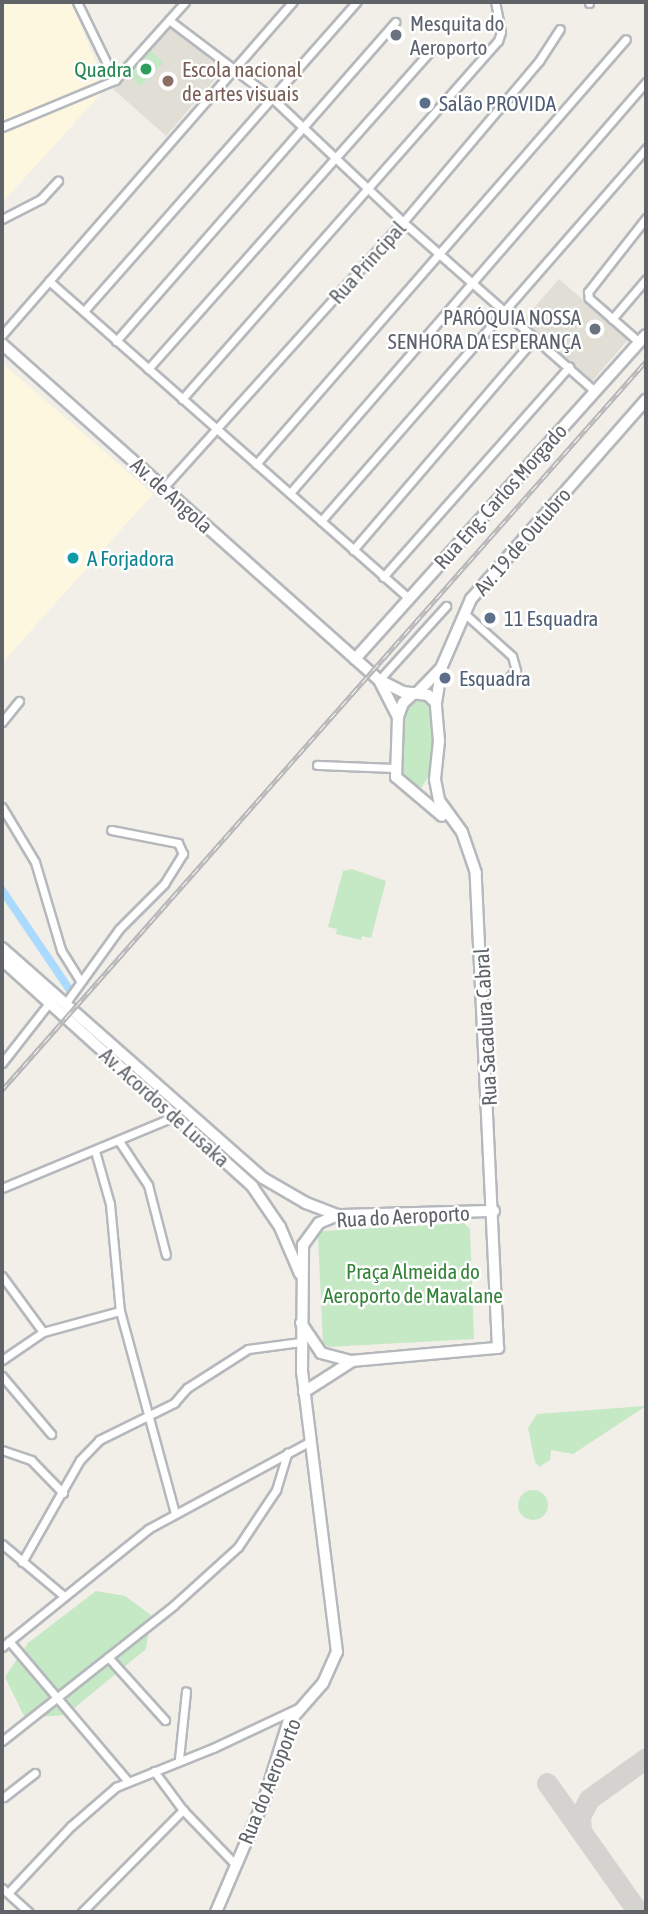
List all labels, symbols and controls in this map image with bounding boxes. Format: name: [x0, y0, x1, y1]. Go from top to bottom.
place label: Mesquita do Aeroporto: [410, 10, 504, 60]
marker: Mesquita do Aeroporto: [388, 27, 404, 43]
place label: Quadra: [74, 56, 132, 82]
place label: Escola nacional de artes visuais: [182, 56, 302, 106]
marker: Quadra: [138, 61, 154, 77]
marker: Escola nacional de artes visuais: [160, 73, 176, 89]
place label: Salão PROVIDA: [439, 90, 556, 116]
marker: Salão PROVIDA: [417, 95, 433, 111]
street label: Rua Principal: [323, 215, 411, 309]
place label: PARÓQUIA NOSSA SENHORA DA ESPERANÇA: [388, 304, 581, 354]
marker: PARÓQUIA NOSSA SENHORA DA ESPERANÇA: [587, 321, 603, 337]
street label: Rua Eng. Carlos Morgado: [428, 418, 572, 574]
street label: Av. de Angola: [126, 452, 218, 538]
street label: Av. 19 de Outubro: [468, 482, 576, 600]
place label: A Forjadora: [87, 545, 174, 571]
marker: A Forjadora: [65, 550, 81, 566]
place label: 11 Esquadra: [504, 605, 598, 631]
marker: 11 Esquadra: [482, 610, 498, 626]
place label: Esquadra: [459, 665, 531, 691]
marker: Esquadra: [437, 670, 453, 686]
street label: Rua Sacadura Cabral: [468, 947, 502, 1107]
street label: Av. Acordos de Lusaka: [95, 1042, 235, 1172]
street label: Rua do Aeroporto: [336, 1200, 470, 1232]
park label: Praça Almeida do Aeroporto de Mavalane: [323, 1258, 503, 1308]
street label: Rua do Aeroporto: [232, 1714, 306, 1848]

